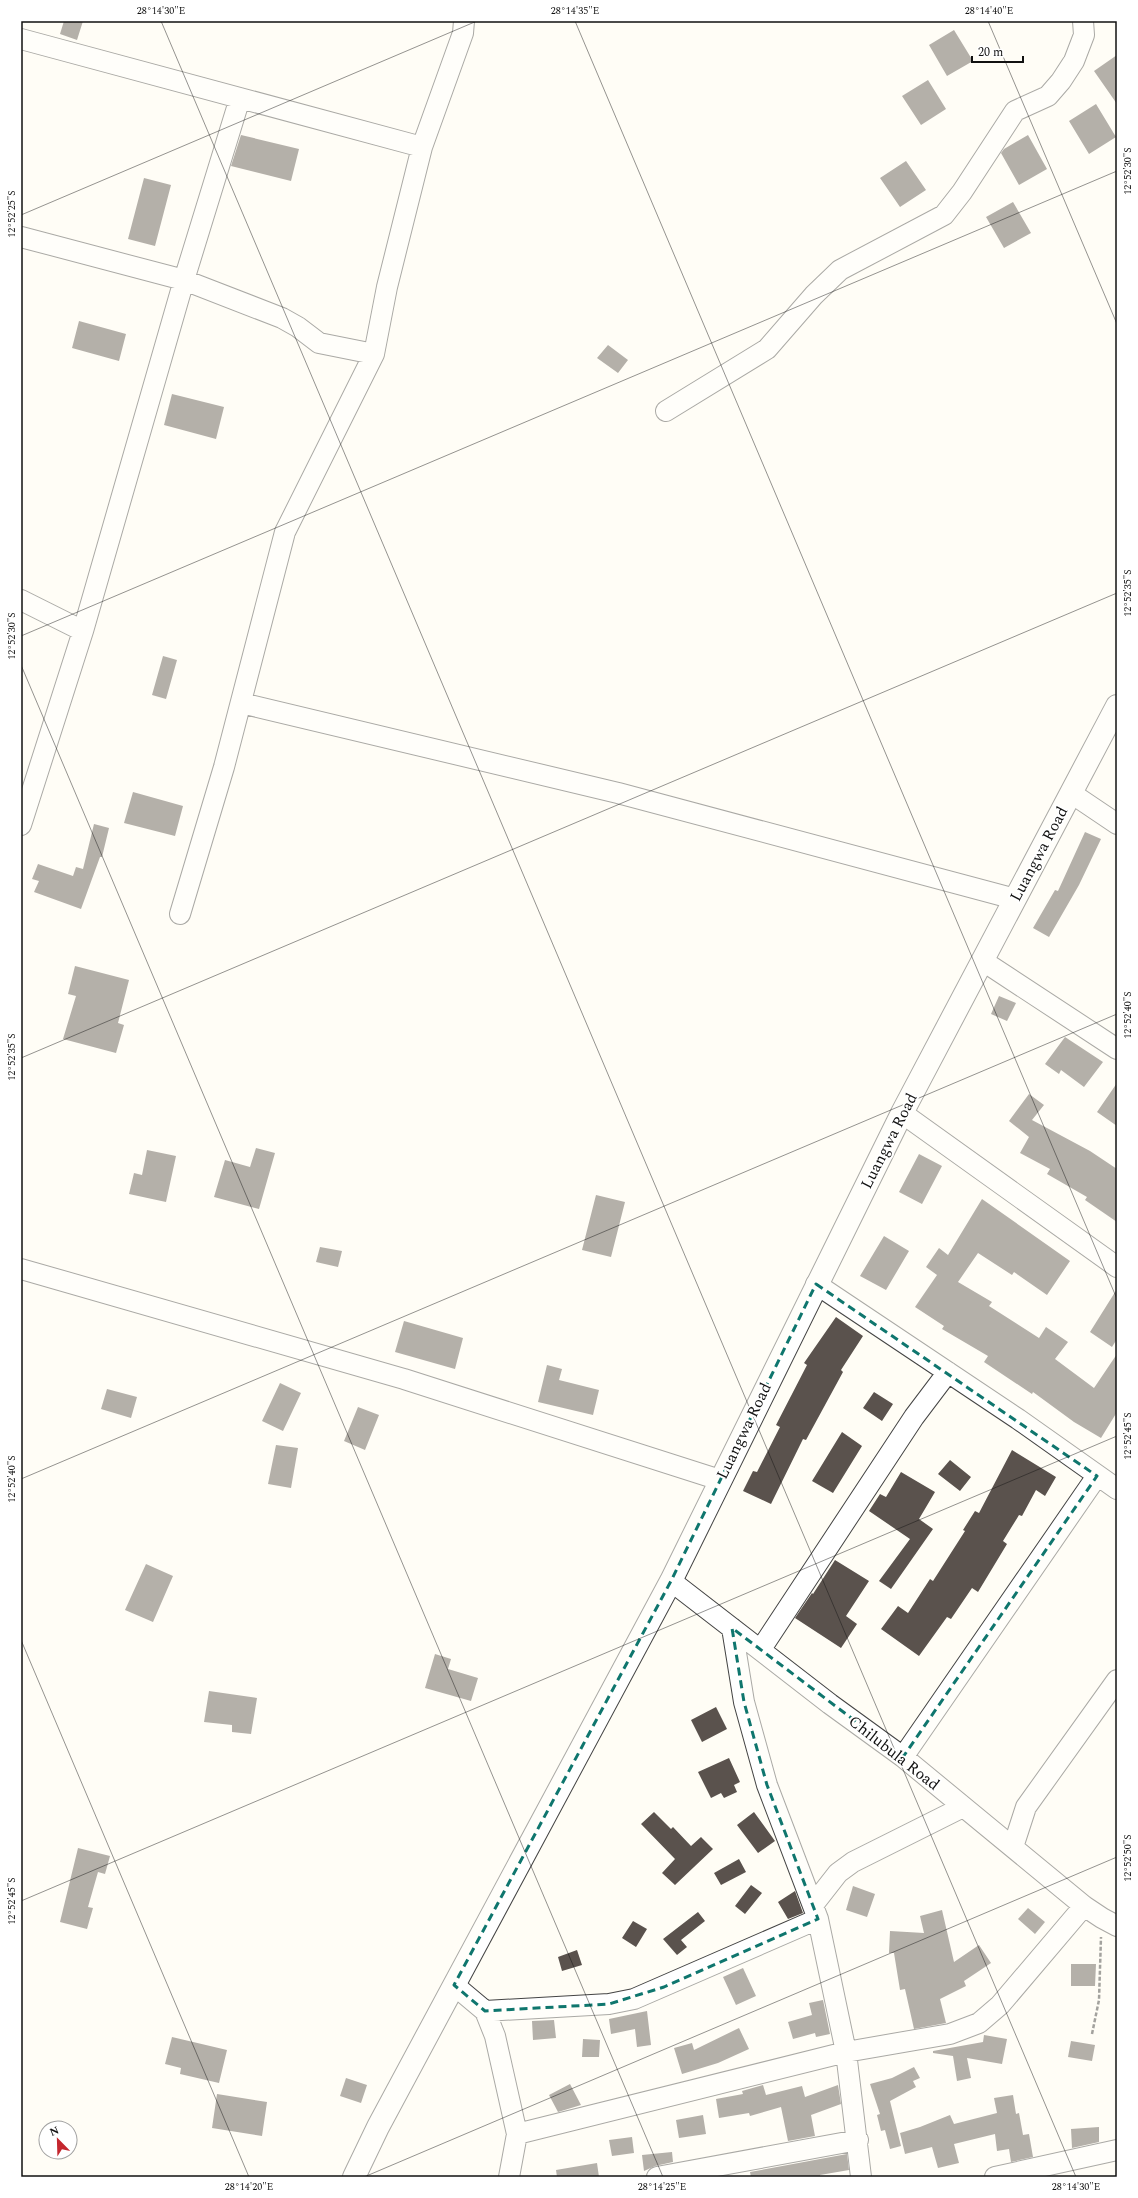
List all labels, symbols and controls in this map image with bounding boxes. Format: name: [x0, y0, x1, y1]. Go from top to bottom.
text: 28°14'30"E: [137, 3, 185, 19]
text: 28°14'35"E: [551, 3, 599, 19]
text: 28°14'40"E: [965, 3, 1013, 19]
scale bar: [972, 38, 1023, 64]
text: 20 m: [978, 43, 1003, 62]
text: 12°52'30"S: [1120, 147, 1136, 195]
text: 12°52'25"S: [4, 190, 20, 238]
text: 12°52'35"S: [1120, 569, 1136, 617]
text: 12°52'30"S: [4, 612, 20, 660]
street label: Luangwa Road: [1004, 802, 1074, 906]
text: 12°52'40"S: [1120, 991, 1136, 1039]
text: 12°52'35"S: [4, 1033, 20, 1081]
street label: Luangwa Road: [855, 1089, 924, 1193]
street label: Luangwa Road: [710, 1379, 778, 1483]
text: 12°52'45"S: [1120, 1412, 1136, 1460]
text: 12°52'40"S: [4, 1455, 20, 1503]
street label: Chilubula Road: [843, 1710, 945, 1796]
text: 12°52'50"S: [1120, 1834, 1136, 1882]
text: 12°52'45"S: [4, 1877, 20, 1925]
north arrow: [38, 2120, 78, 2160]
text: N: [47, 2122, 62, 2141]
text: 28°14'20"E: [225, 2179, 273, 2195]
text: 28°14'25"E: [638, 2179, 686, 2195]
text: 28°14'30"E: [1052, 2179, 1100, 2195]

